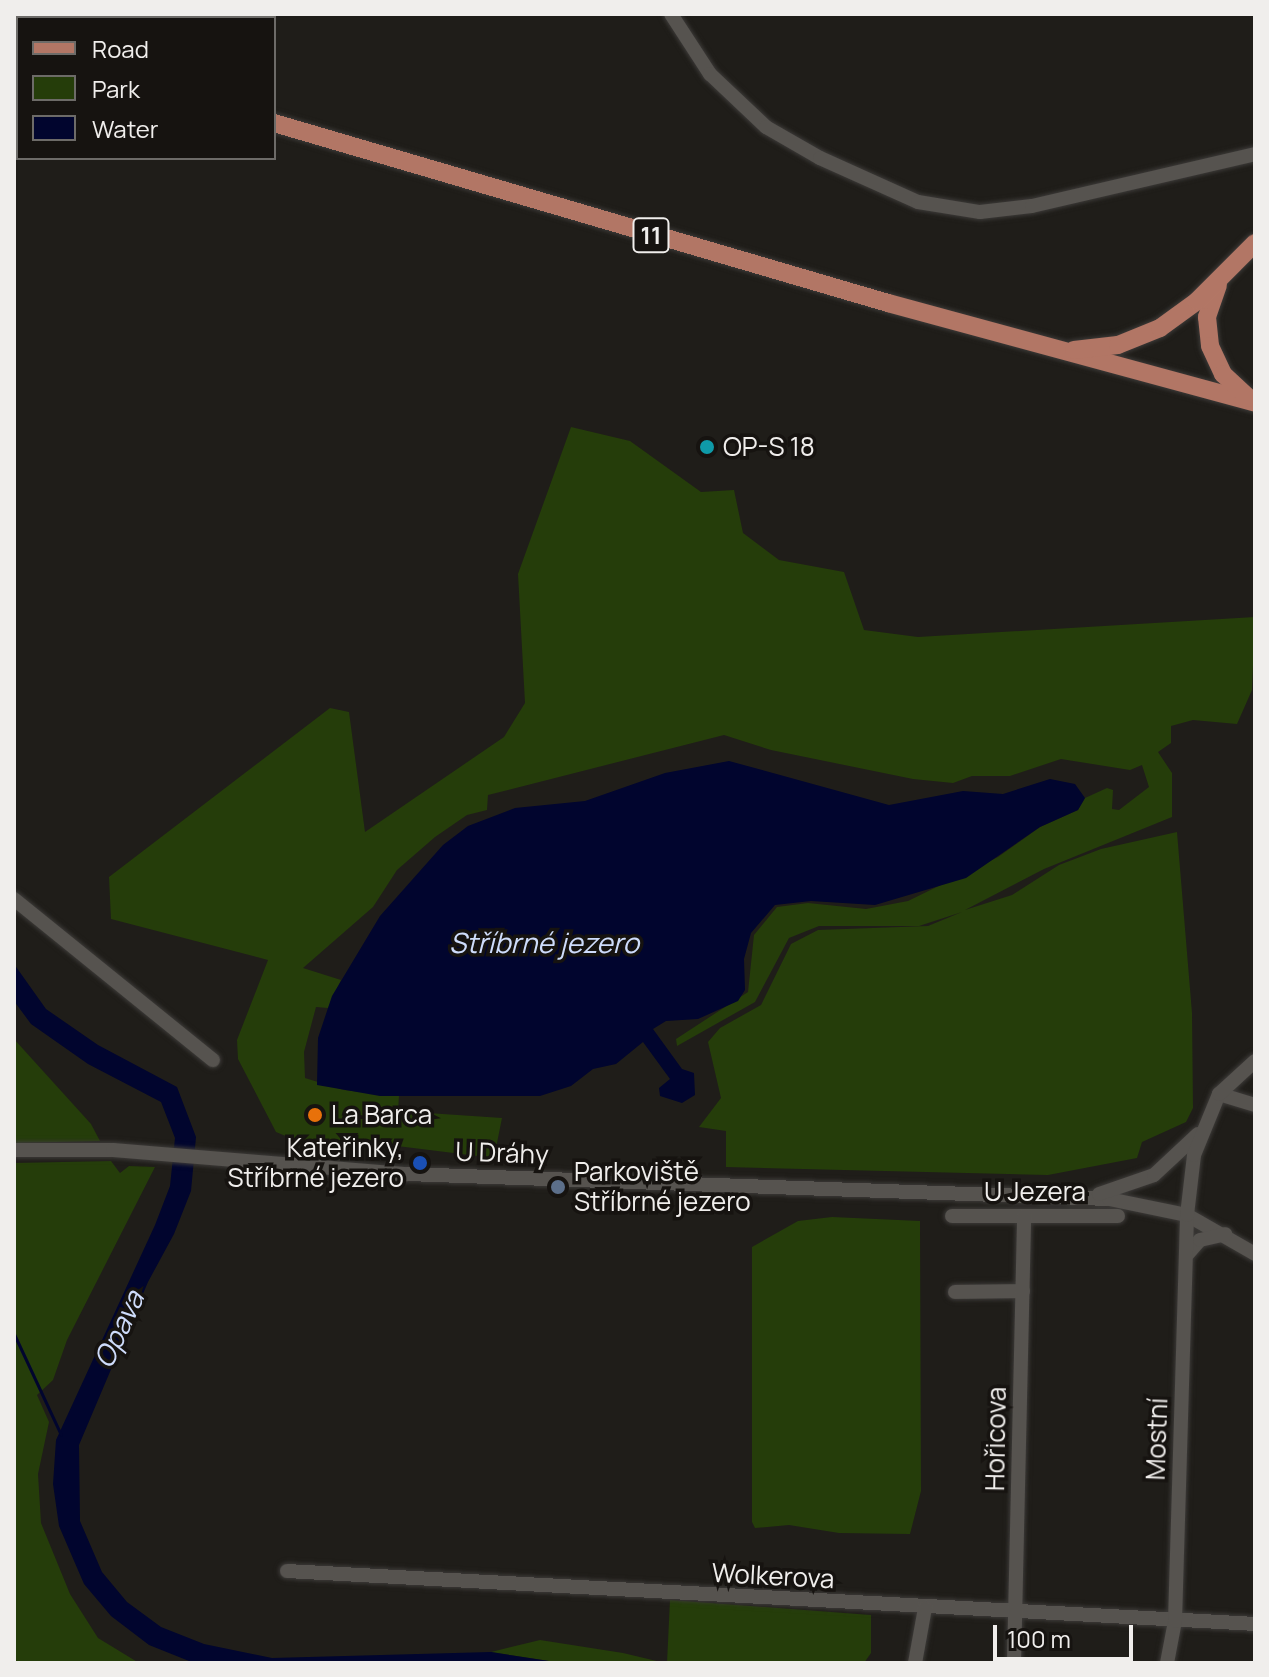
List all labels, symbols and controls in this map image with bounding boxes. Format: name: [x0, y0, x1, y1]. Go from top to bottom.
legend: [16, 16, 276, 160]
text: Road: [92, 32, 149, 65]
text: Park: [92, 72, 140, 105]
text: Water: [92, 112, 159, 145]
road number: 11: [631, 215, 671, 255]
place label: OP-S 18: [723, 431, 815, 463]
marker: OP-S 18: [698, 438, 716, 456]
water label: Stříbrné jezero: [449, 925, 639, 959]
place label: La Barca: [331, 1099, 432, 1131]
marker: La Barca: [306, 1106, 324, 1124]
place label: Kateřinky, Stříbrné jezero: [227, 1132, 404, 1194]
street label: U Dráhy: [455, 1136, 549, 1170]
marker: Kateřinky, Stříbrné jezero: [411, 1154, 429, 1172]
place label: Parkoviště Stříbrné jezero: [574, 1156, 751, 1218]
street label: U Jezera: [984, 1176, 1086, 1208]
marker: Parkoviště Stříbrné jezero: [549, 1178, 567, 1196]
water label: Opava: [86, 1285, 150, 1373]
street label: Hořicova: [979, 1387, 1013, 1491]
street label: Mostní: [1140, 1397, 1174, 1481]
street label: Wolkerova: [711, 1557, 835, 1595]
scale bar: [997, 1609, 1137, 1659]
text: 100 m: [1007, 1622, 1071, 1655]

